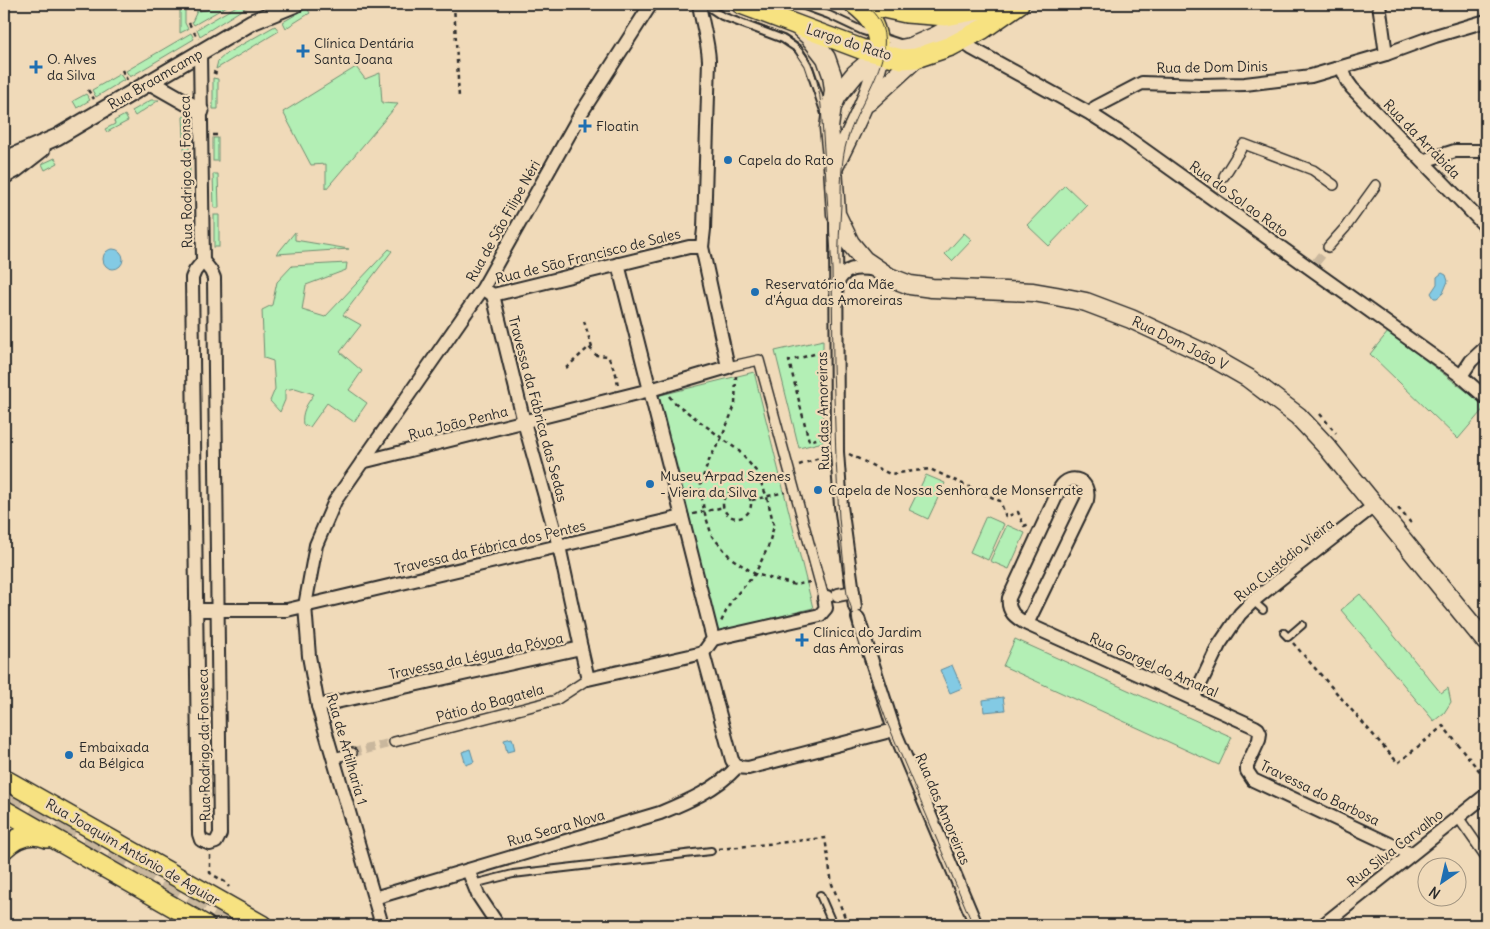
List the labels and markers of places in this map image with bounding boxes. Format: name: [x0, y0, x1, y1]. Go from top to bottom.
place label: Clínica Dentária Santa Joana: [314, 34, 414, 68]
marker: Clínica Dentária Santa Joana: [296, 44, 310, 58]
place label: O. Alves da Silva: [47, 50, 97, 84]
marker: O. Alves da Silva: [29, 60, 43, 74]
place label: Floatin: [596, 117, 639, 135]
marker: Floatin: [578, 119, 592, 133]
place label: Capela do Rato: [738, 151, 834, 169]
marker: Capela do Rato: [722, 154, 734, 166]
place label: Reservatório da Mãe d'Água das Amoreiras: [765, 275, 903, 309]
marker: Reservatório da Mãe d'Água das Amoreiras: [749, 286, 761, 298]
place label: Museu Arpad Szenes - Vieira da Silva: [660, 467, 791, 501]
marker: Museu Arpad Szenes - Vieira da Silva: [644, 478, 656, 490]
place label: Capela de Nossa Senhora de Monserrate: [828, 481, 1083, 499]
marker: Capela de Nossa Senhora de Monserrate: [812, 484, 824, 496]
place label: Clínica do Jardim das Amoreiras: [813, 623, 922, 657]
marker: Clínica do Jardim das Amoreiras: [795, 633, 809, 647]
place label: Embaixada da Bélgica: [79, 738, 149, 772]
marker: Embaixada da Bélgica: [63, 749, 75, 761]

